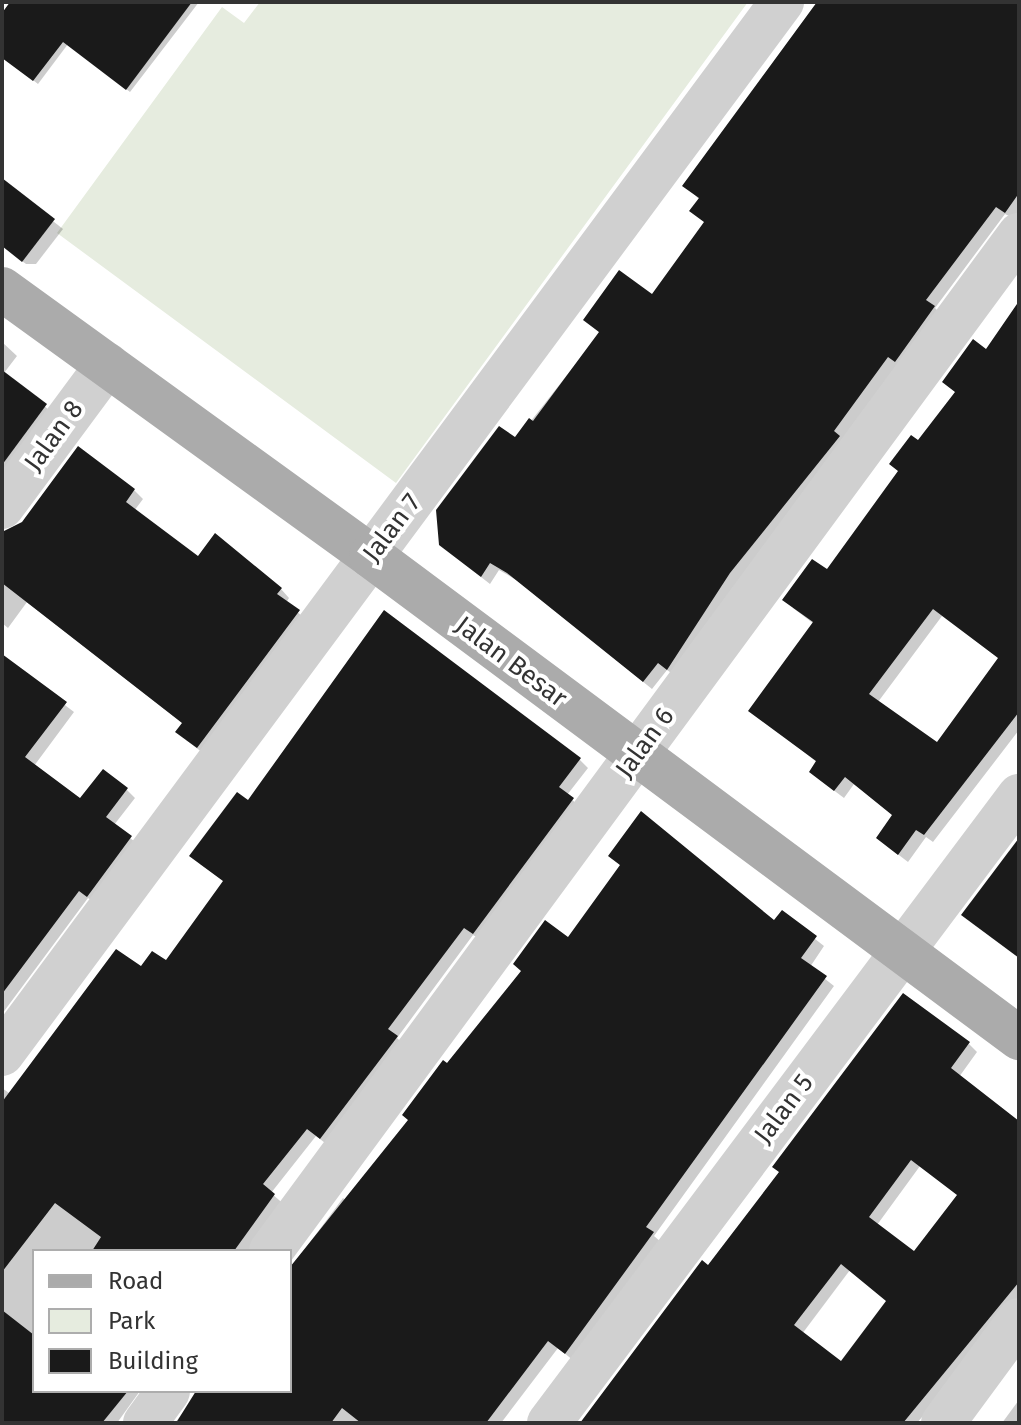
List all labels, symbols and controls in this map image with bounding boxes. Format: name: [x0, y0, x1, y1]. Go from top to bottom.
street label: Jalan 8: [18, 395, 90, 477]
street label: Jalan 7: [356, 488, 428, 568]
street label: Jalan Besar: [449, 610, 573, 714]
street label: Jalan 6: [609, 702, 681, 784]
street label: Jalan 5: [748, 1068, 820, 1150]
legend: [32, 1249, 292, 1393]
text: Road: [108, 1267, 163, 1295]
text: Park: [108, 1307, 155, 1335]
text: Building: [108, 1347, 198, 1375]

